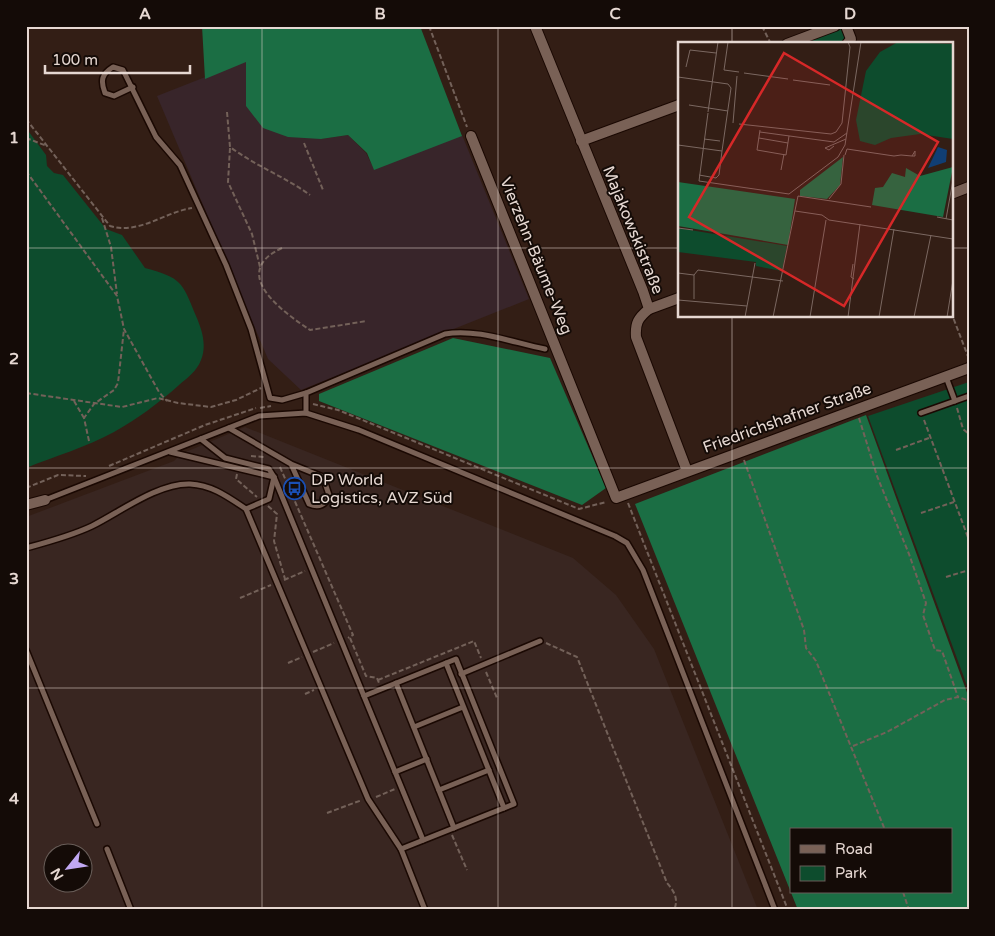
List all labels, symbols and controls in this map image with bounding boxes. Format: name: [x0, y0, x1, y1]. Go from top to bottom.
text: A: [139, 4, 151, 24]
text: B: [374, 4, 386, 24]
text: C: [609, 4, 621, 24]
text: D: [844, 4, 856, 24]
scale bar: [45, 42, 190, 74]
inset map: [678, 42, 952, 318]
text: 100 m: [52, 51, 98, 69]
text: 1: [9, 128, 19, 148]
street label: Majakowskistraße: [598, 163, 668, 297]
street label: Vierzehn-Bäume-Weg: [495, 174, 577, 338]
text: 2: [9, 349, 19, 369]
street label: Friedrichshafner Straße: [700, 378, 874, 458]
place label: DP World Logistics, AVZ Süd: [311, 470, 453, 508]
bus stop icon: DP World Logistics, AVZ Süd: [283, 477, 307, 501]
text: 3: [9, 569, 19, 589]
text: 4: [9, 789, 19, 809]
legend: [790, 828, 952, 894]
text: Road: [835, 840, 873, 858]
north arrow: [42, 844, 92, 894]
text: Park: [835, 864, 867, 882]
text: N: [47, 865, 67, 883]

